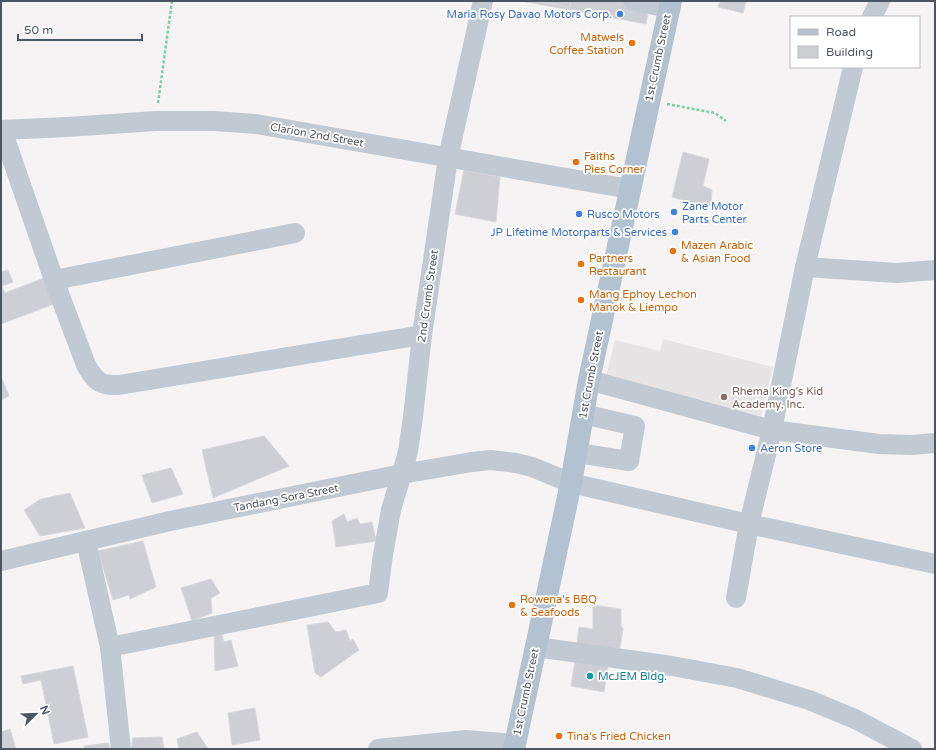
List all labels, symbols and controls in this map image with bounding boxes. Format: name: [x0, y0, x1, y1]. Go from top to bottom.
place label: Maria Rosy Davao Motors Corp.: [447, 8, 612, 21]
marker: Maria Rosy Davao Motors Corp.: [615, 9, 625, 19]
street label: 1st Crumb Street: [642, 13, 674, 103]
scale bar: [18, 16, 142, 42]
legend: [790, 16, 920, 68]
text: 50 m: [24, 23, 53, 37]
text: Road: [826, 25, 856, 39]
place label: Matwels Coffee Station: [549, 31, 624, 57]
marker: Matwels Coffee Station: [627, 38, 637, 48]
text: Building: [826, 45, 873, 59]
street label: Clarion 2nd Street: [269, 120, 365, 150]
place label: Faiths Pies Corner: [584, 150, 645, 176]
marker: Faiths Pies Corner: [571, 157, 581, 167]
place label: Zane Motor Parts Center: [682, 200, 747, 226]
marker: Zane Motor Parts Center: [669, 207, 679, 217]
place label: Rusco Motors: [587, 208, 660, 221]
marker: Rusco Motors: [574, 209, 584, 219]
place label: JP Lifetime Motorparts & Services: [490, 226, 667, 239]
marker: JP Lifetime Motorparts & Services: [670, 227, 680, 237]
place label: Mazen Arabic & Asian Food: [681, 239, 753, 265]
marker: Mazen Arabic & Asian Food: [668, 246, 678, 256]
street label: 2nd Crumb Street: [415, 249, 441, 343]
place label: Partners Restaurant: [589, 252, 647, 278]
marker: Partners Restaurant: [576, 259, 586, 269]
place label: Mang Ephoy Lechon Manok & Liempo: [589, 288, 697, 314]
marker: Mang Ephoy Lechon Manok & Liempo: [576, 295, 586, 305]
street label: 1st Crumb Street: [576, 330, 606, 420]
place label: Rhema King's Kid Academy, Inc.: [732, 385, 823, 411]
marker: Rhema King's Kid Academy, Inc.: [719, 392, 729, 402]
place label: Aeron Store: [760, 442, 822, 455]
marker: Aeron Store: [747, 443, 757, 453]
street label: Tandang Sora Street: [232, 481, 340, 515]
place label: Rowena's BBQ & Seafoods: [520, 593, 597, 619]
marker: Rowena's BBQ & Seafoods: [507, 600, 517, 610]
street label: 1st Crumb Street: [510, 647, 542, 737]
place label: McJEM Bldg.: [598, 670, 667, 683]
marker: McJEM Bldg.: [585, 671, 595, 681]
north arrow: [16, 694, 56, 734]
text: N: [37, 704, 52, 717]
place label: Tina's Fried Chicken: [567, 730, 671, 743]
marker: Tina's Fried Chicken: [554, 731, 564, 741]

